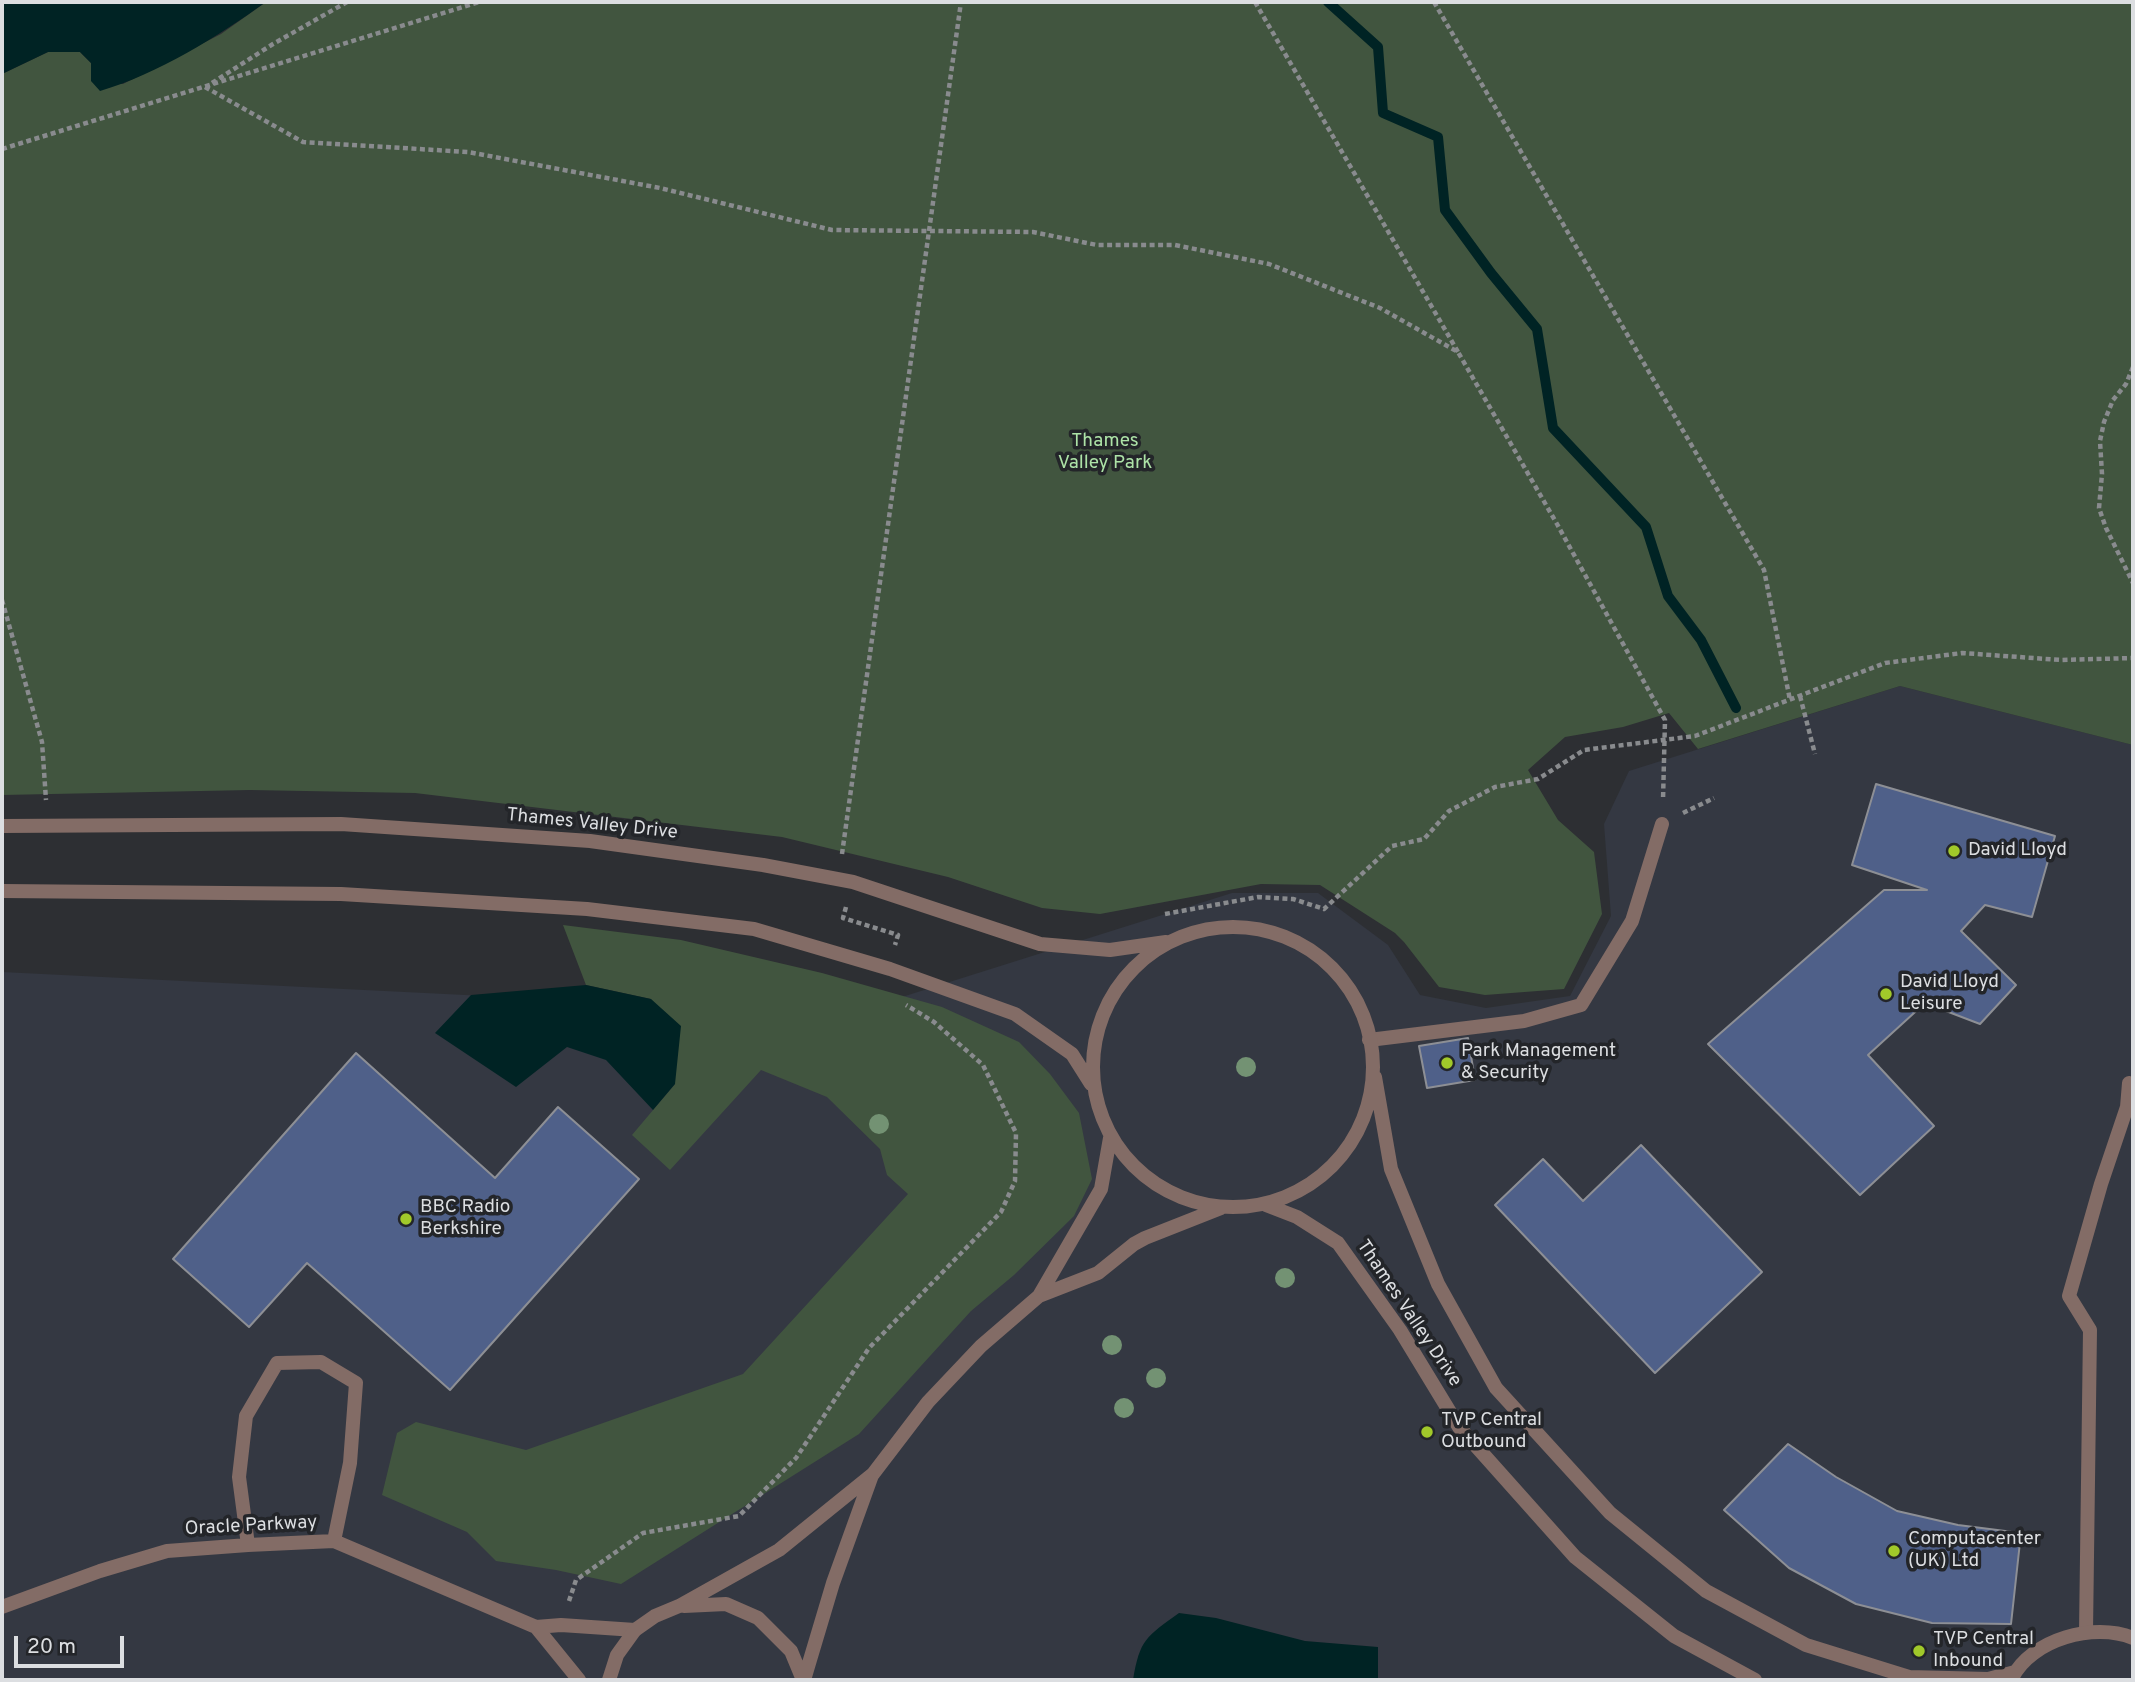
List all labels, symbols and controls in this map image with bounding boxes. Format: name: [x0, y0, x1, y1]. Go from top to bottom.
park label: Thames Valley Park: [1058, 431, 1152, 475]
street label: Thames Valley Drive: [505, 805, 679, 845]
place label: David Lloyd: [1968, 840, 2067, 862]
marker: David Lloyd: [1946, 843, 1962, 859]
place label: David Lloyd Leisure: [1900, 972, 1999, 1016]
marker: David Lloyd Leisure: [1878, 986, 1894, 1002]
place label: Park Management & Security: [1461, 1041, 1616, 1085]
marker: Park Management & Security: [1439, 1055, 1455, 1071]
place label: BBC Radio Berkshire: [420, 1197, 510, 1241]
marker: BBC Radio Berkshire: [398, 1211, 414, 1227]
street label: Thames Valley Drive: [1350, 1236, 1466, 1392]
place label: TVP Central Outbound: [1441, 1410, 1542, 1454]
marker: TVP Central Outbound: [1419, 1424, 1435, 1440]
street label: Oracle Parkway: [184, 1512, 318, 1542]
place label: Computacenter (UK) Ltd: [1908, 1529, 2041, 1573]
marker: Computacenter (UK) Ltd: [1886, 1543, 1902, 1559]
scale bar: [18, 1622, 128, 1666]
place label: TVP Central Inbound: [1933, 1629, 2034, 1673]
text: 20 m: [27, 1634, 76, 1661]
marker: TVP Central Inbound: [1911, 1643, 1927, 1659]

